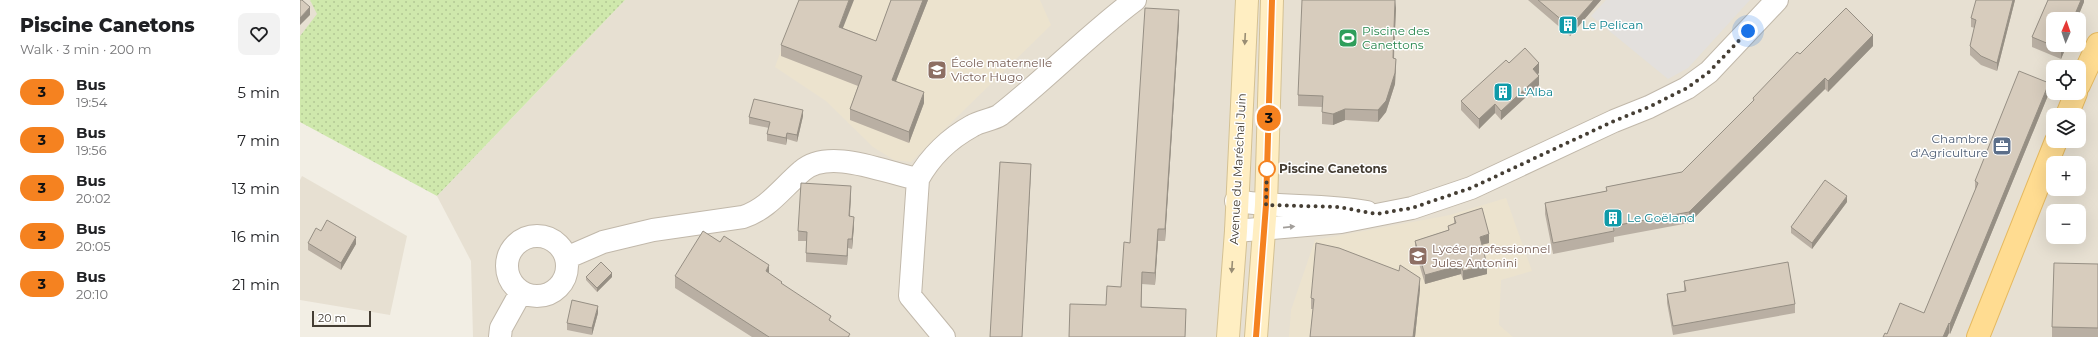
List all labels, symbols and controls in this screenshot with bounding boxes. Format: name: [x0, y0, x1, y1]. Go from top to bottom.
north arrow: [2046, 12, 2086, 52]
map controls: [2046, 12, 2086, 244]
button: heart: [238, 13, 280, 55]
text: Piscine Canetons: [20, 14, 195, 37]
building icon: Le Pelican: [1557, 14, 1579, 36]
place label: Le Pelican: [1582, 17, 1643, 32]
your location: [1738, 21, 1758, 41]
place label: Piscine des Canettons: [1362, 23, 1429, 52]
sports icon: Piscine des Canettons: [1337, 27, 1359, 49]
one-way arrow: [1242, 33, 1248, 46]
text: Walk · 3 min · 200 m: [20, 41, 151, 57]
place label: École maternelle Victor Hugo: [951, 55, 1052, 84]
school or university icon: École maternelle Victor Hugo: [926, 59, 948, 81]
button: locate: [2046, 60, 2086, 100]
text: Bus: [76, 75, 106, 94]
building icon: L'Alba: [1492, 81, 1514, 103]
text: 3: [38, 83, 46, 101]
text: 5 min: [237, 83, 280, 102]
place label: L'Alba: [1517, 84, 1553, 99]
street label: Avenue du Maréchal Juin: [1226, 93, 1249, 245]
text: 19:54: [76, 94, 107, 110]
line badge: 3: [1256, 105, 1282, 131]
button: layers: [2046, 108, 2086, 148]
text: 3: [1265, 109, 1273, 127]
text: Bus: [76, 123, 106, 142]
text: 3: [38, 131, 46, 149]
text: 7 min: [237, 131, 280, 150]
place label: Chambre d'Agriculture: [1910, 131, 1988, 160]
office icon: Chambre d'Agriculture: [1991, 135, 2013, 157]
text: 19:56: [76, 142, 107, 158]
button: +: [2046, 156, 2086, 196]
marker: Piscine Canetons: [1258, 160, 1276, 178]
place label: Piscine Canetons: [1279, 161, 1388, 176]
text: Bus: [76, 171, 106, 190]
text: 3: [38, 179, 46, 197]
text: 13 min: [232, 179, 280, 198]
text: 20:02: [76, 190, 111, 206]
button: −: [2046, 204, 2086, 244]
building icon: Le Goëland: [1602, 207, 1624, 229]
place label: Le Goëland: [1627, 210, 1695, 225]
text: Bus: [76, 219, 106, 238]
one-way arrow: [1282, 224, 1295, 231]
text: 3: [38, 227, 46, 245]
text: 16 min: [231, 227, 280, 246]
text: 20:05: [76, 238, 111, 254]
place label: Lycée professionnel Jules Antonini: [1431, 241, 1550, 270]
school or university icon: Lycée professionnel Jules Antonini: [1407, 245, 1429, 267]
one-way arrow: [1229, 261, 1236, 273]
text: Bus: [76, 267, 106, 286]
text: 3: [38, 275, 46, 293]
text: 21 min: [232, 275, 280, 294]
text: 20:10: [76, 286, 108, 302]
scale bar: [312, 309, 371, 328]
text: 20 m: [318, 311, 346, 325]

